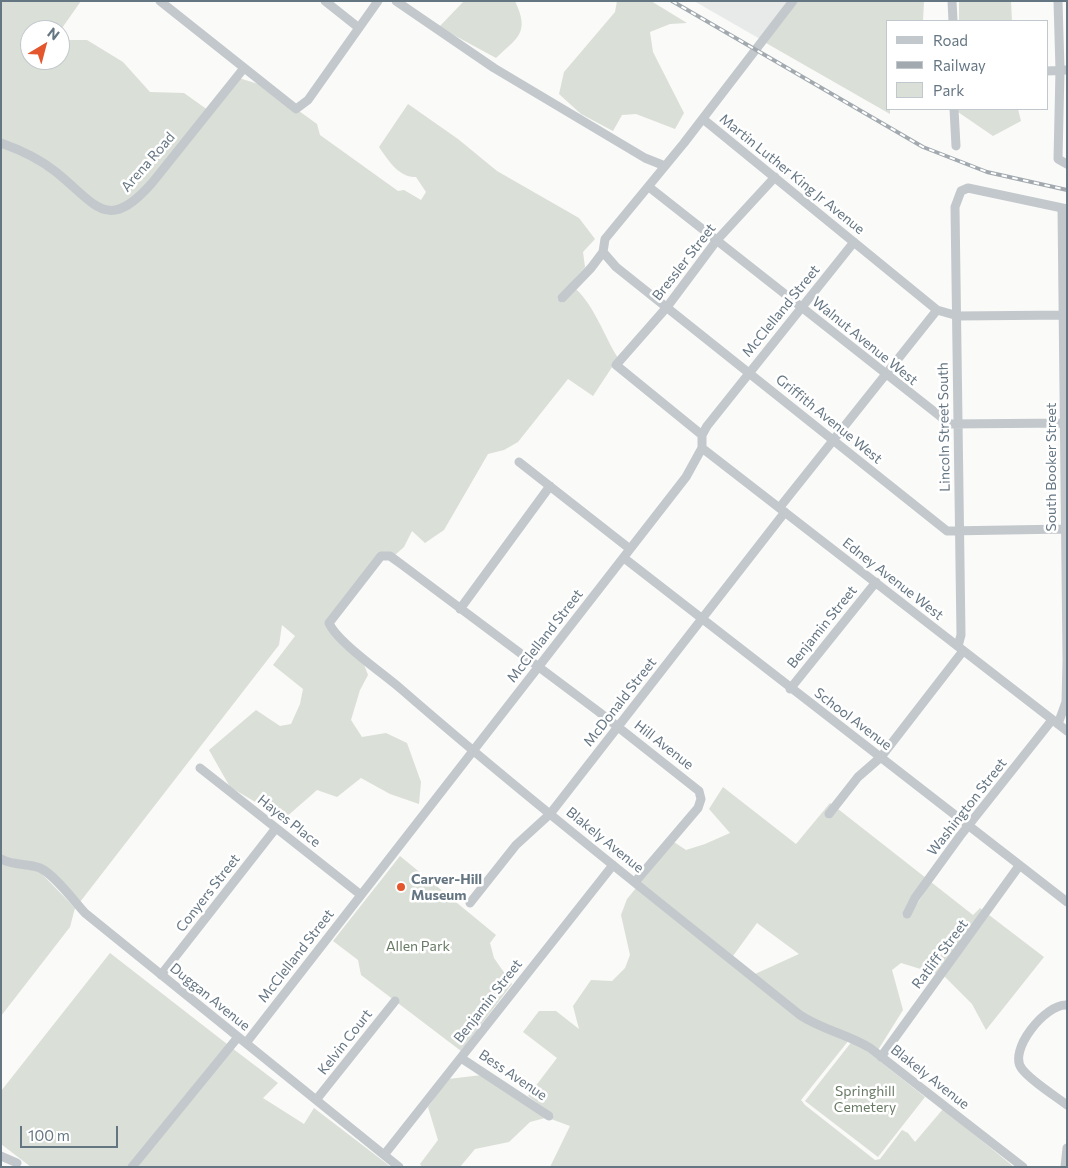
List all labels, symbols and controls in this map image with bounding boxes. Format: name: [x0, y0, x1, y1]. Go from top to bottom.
north arrow: [20, 20, 70, 70]
legend: [886, 20, 1048, 110]
text: N: [44, 23, 63, 43]
text: Road: [933, 31, 968, 49]
text: Railway: [933, 56, 986, 74]
text: Park: [933, 81, 964, 99]
street label: Martin Luther King Jr Avenue: [716, 110, 868, 238]
street label: Arena Road: [118, 129, 178, 195]
street label: Bressler Street: [649, 220, 719, 304]
street label: McClelland Street: [739, 262, 823, 360]
street label: Walnut Avenue West: [809, 293, 921, 389]
street label: Lincoln Street South: [934, 362, 954, 492]
street label: Griffith Avenue West: [772, 371, 886, 467]
street label: South Booker Street: [1043, 402, 1059, 532]
street label: Edney Avenue West: [839, 534, 947, 624]
street label: Benjamin Street: [784, 582, 860, 672]
street label: McClelland Street: [503, 586, 587, 686]
street label: McDonald Street: [580, 654, 660, 750]
street label: School Avenue: [811, 684, 895, 754]
street label: Hill Avenue: [631, 717, 697, 773]
street label: Washington Street: [924, 755, 1010, 859]
street label: Hayes Place: [254, 791, 324, 851]
street label: Blakely Avenue: [563, 804, 647, 876]
street label: Conyers Street: [172, 851, 244, 935]
place label: Carver-Hill Museum: [411, 871, 482, 904]
marker: Carver-Hill Museum: [395, 881, 407, 893]
street label: McClelland Street: [254, 906, 338, 1006]
street label: Ratliff Street: [908, 916, 972, 992]
park label: Allen Park: [386, 938, 450, 954]
street label: Benjamin Street: [450, 956, 526, 1046]
street label: Duggan Avenue: [167, 960, 253, 1034]
street label: Kelvin Court: [314, 1006, 376, 1078]
street label: Blakely Avenue: [888, 1041, 972, 1113]
street label: Bess Avenue: [476, 1046, 550, 1104]
park label: Springhill Cemetery: [834, 1083, 896, 1116]
scale bar: [22, 1116, 120, 1148]
text: 100 m: [28, 1126, 70, 1144]

